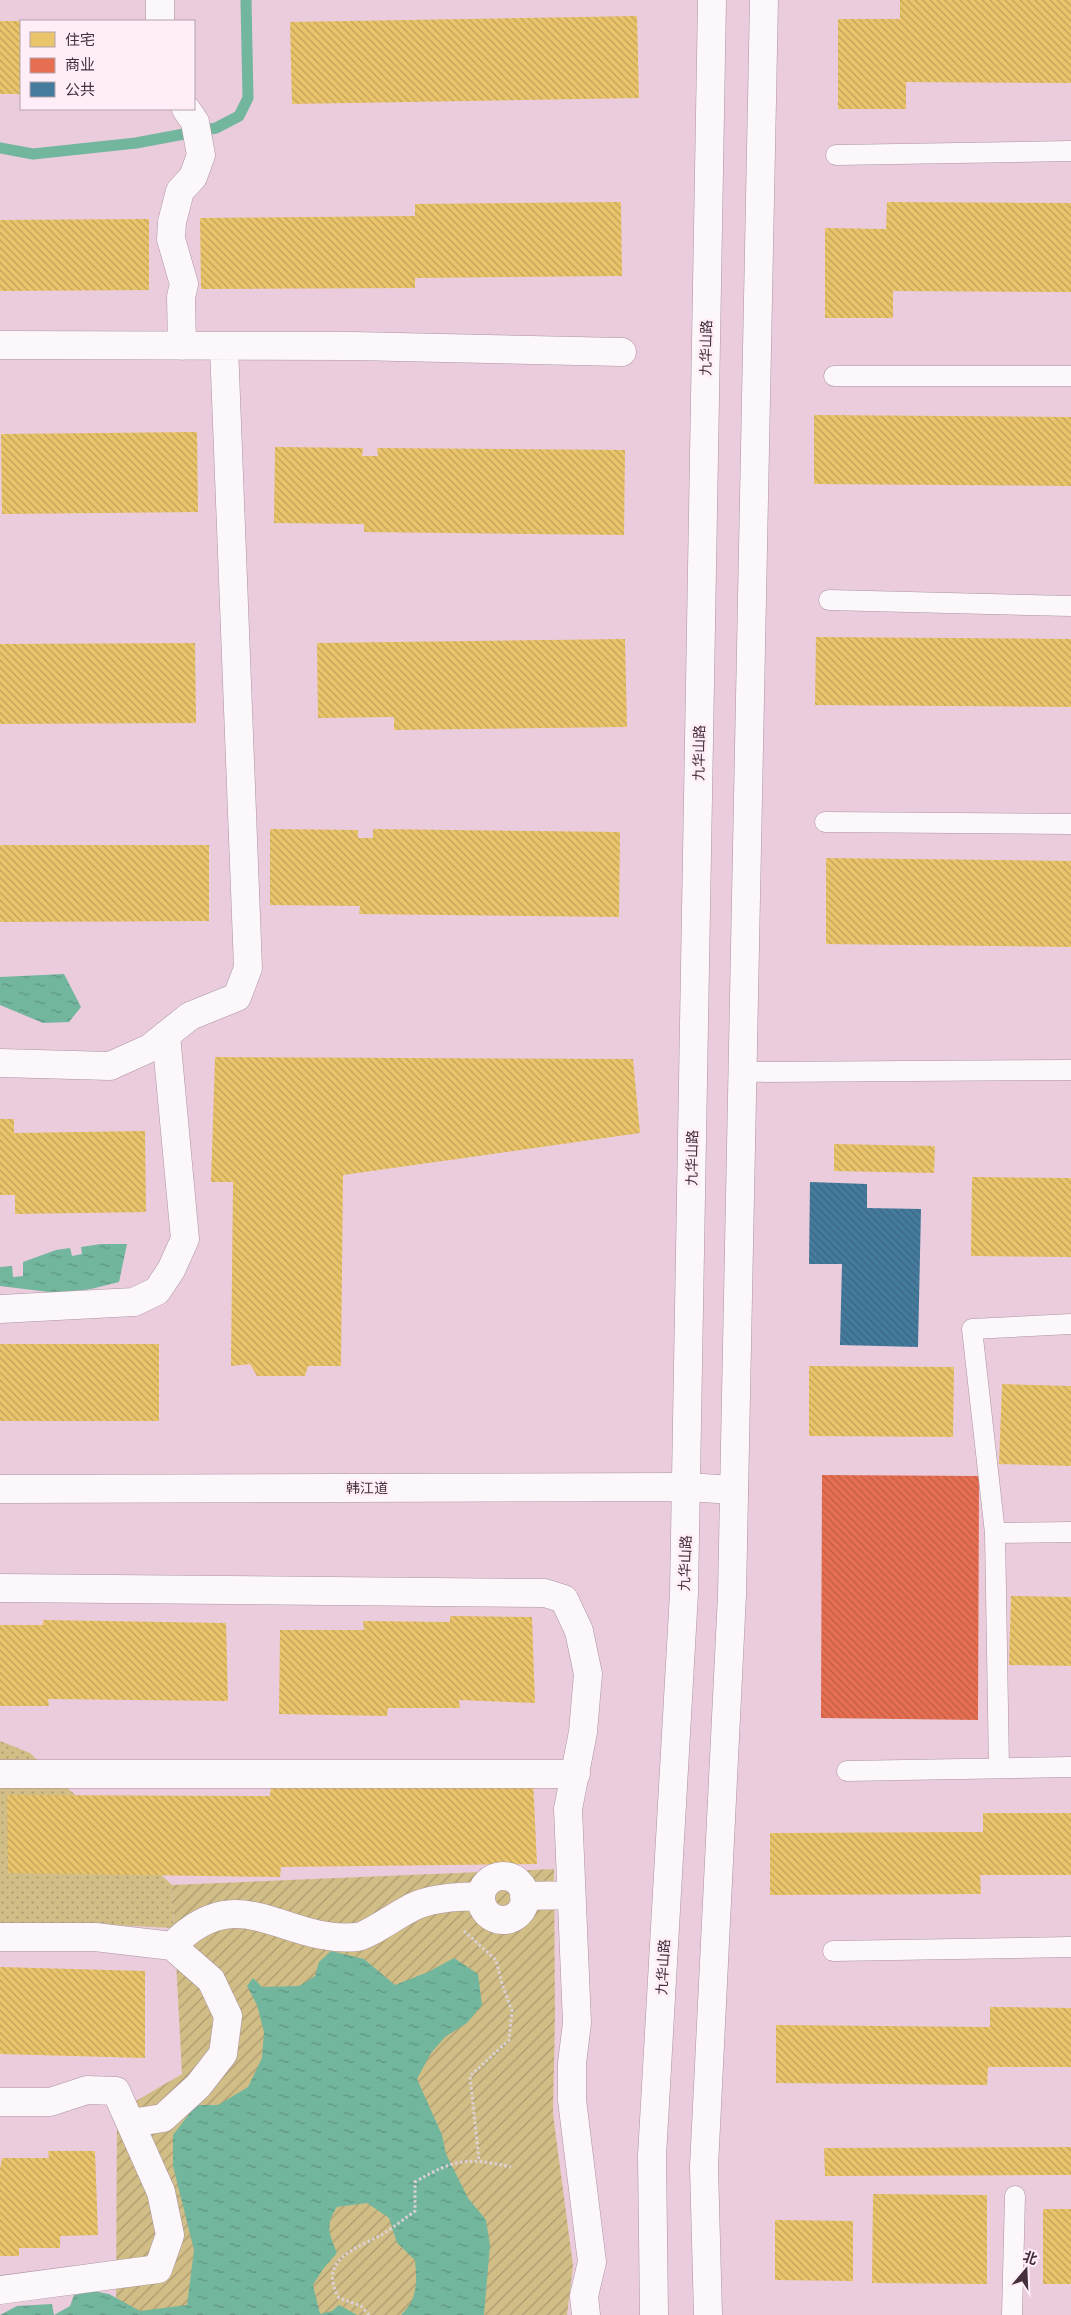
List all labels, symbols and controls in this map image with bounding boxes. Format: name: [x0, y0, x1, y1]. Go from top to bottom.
legend: [20, 20, 195, 110]
text: 住宅: [65, 31, 95, 49]
text: 商业: [65, 56, 95, 74]
text: 公共: [65, 81, 95, 99]
street label: 九华山路: [698, 320, 715, 376]
street label: 九华山路: [691, 725, 708, 781]
street label: 九华山路: [684, 1130, 701, 1186]
street label: 韩江道: [346, 1480, 388, 1497]
street label: 九华山路: [676, 1535, 695, 1591]
street label: 九华山路: [654, 1939, 673, 1995]
north arrow: [1001, 2245, 1051, 2295]
text: 北: [1021, 2248, 1039, 2268]

